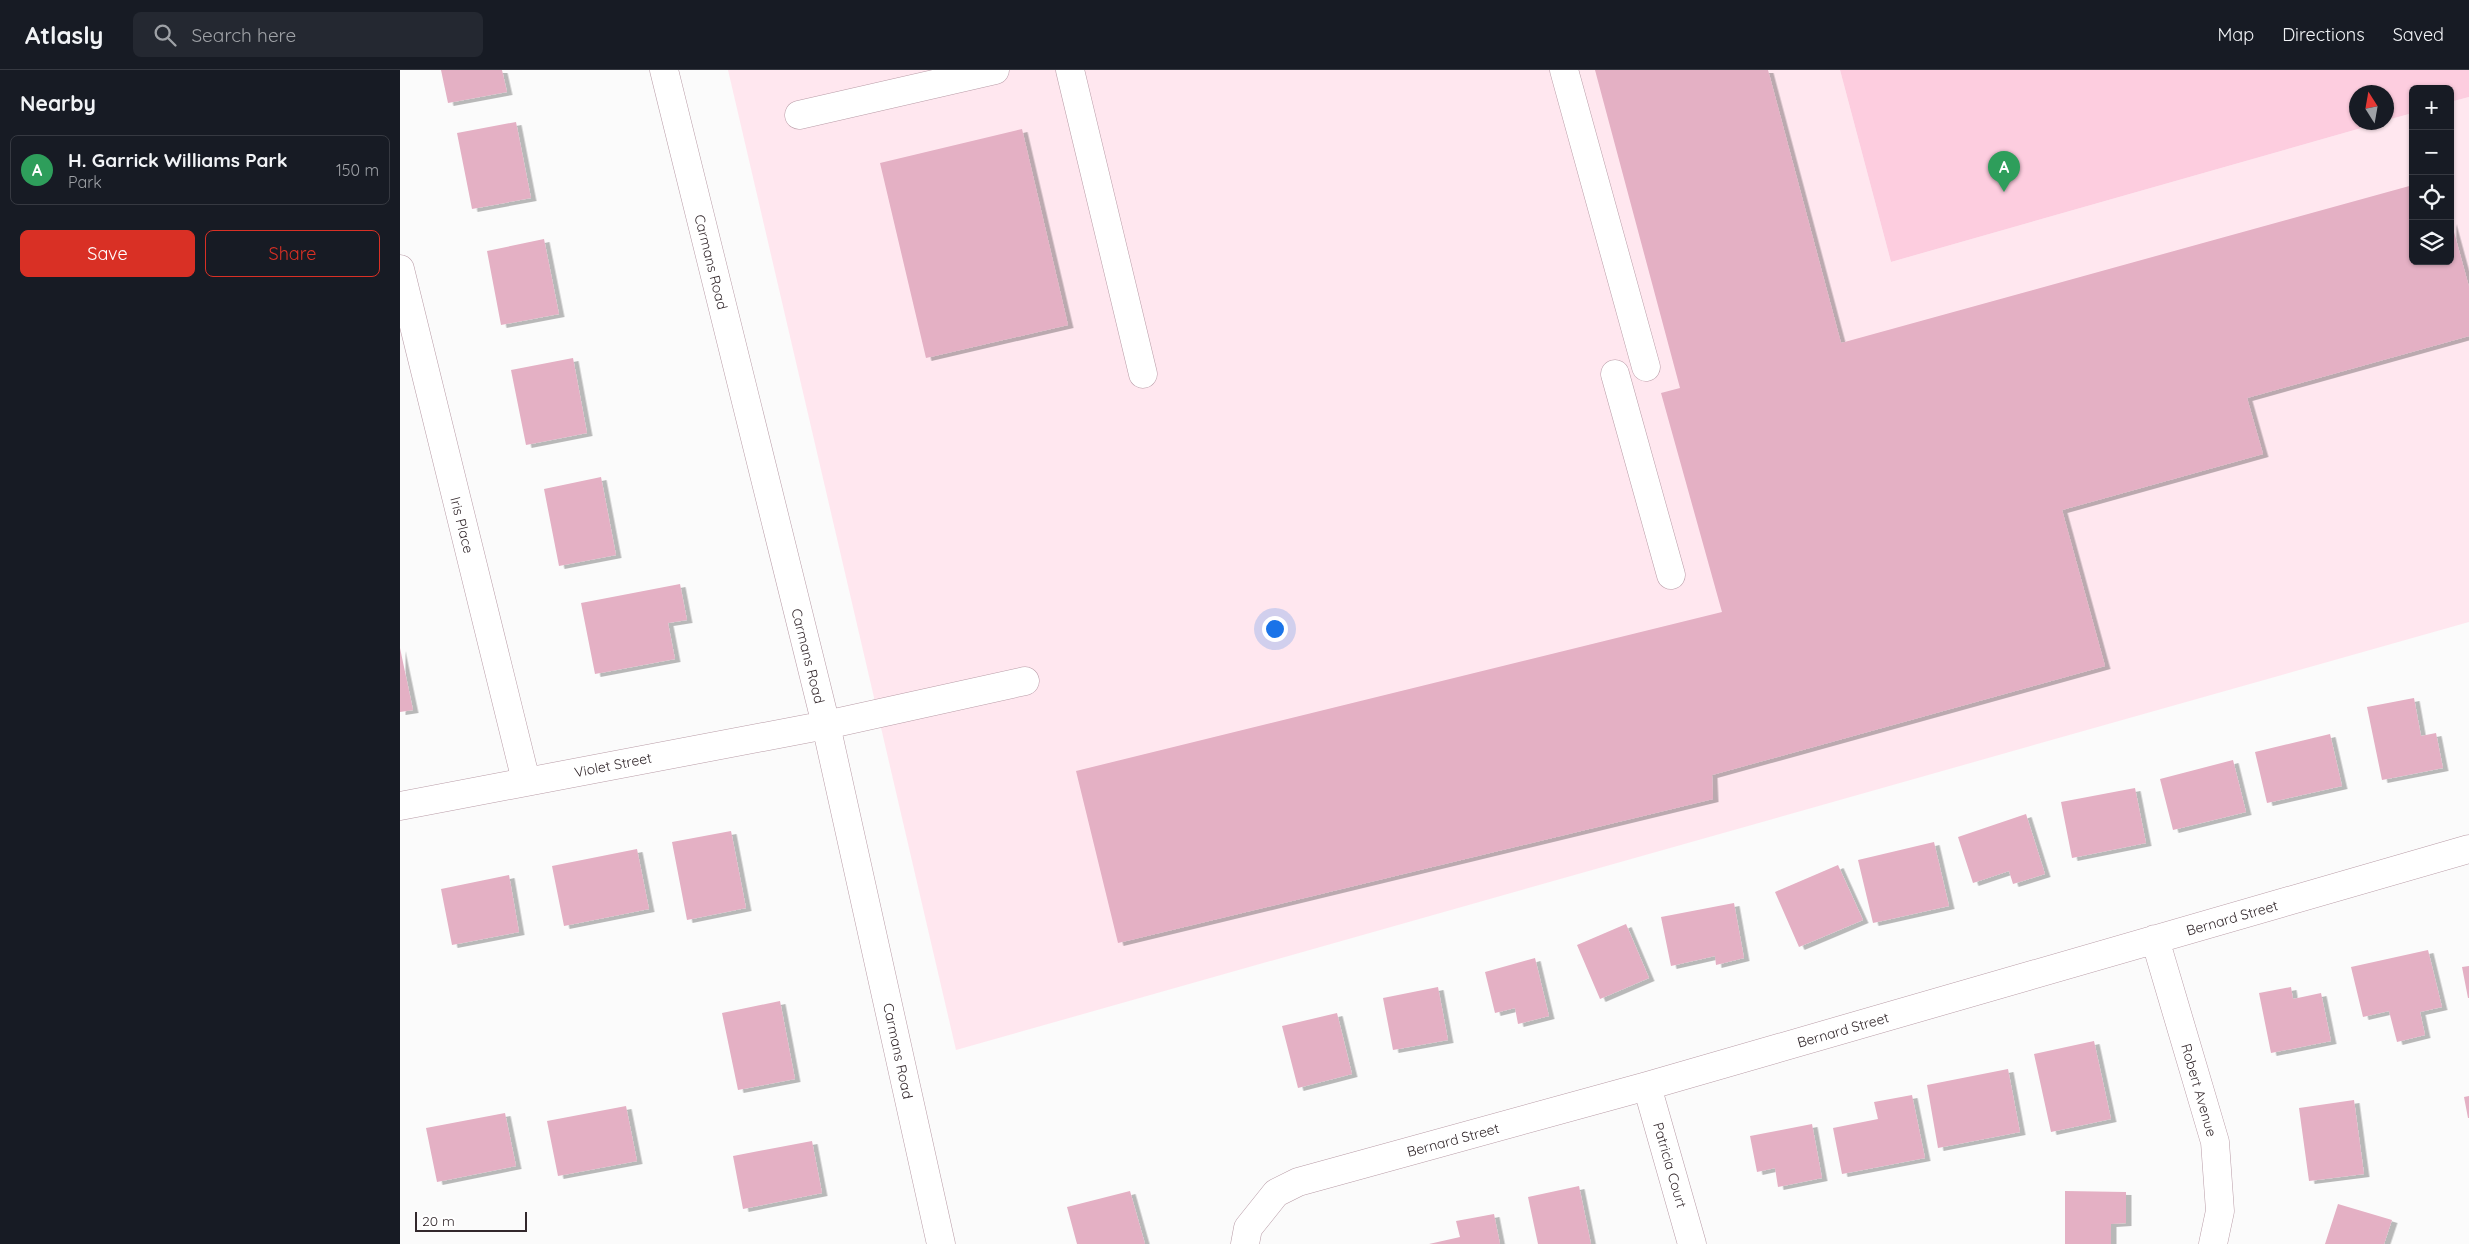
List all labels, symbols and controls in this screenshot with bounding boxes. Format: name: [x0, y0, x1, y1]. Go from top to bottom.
search box: [133, 12, 483, 57]
text: Atlasly: [25, 20, 103, 50]
icon: search: [151, 21, 179, 49]
text: Search here: [191, 23, 296, 47]
text: Map: [2217, 23, 2254, 46]
text: Directions: [2282, 23, 2365, 46]
text: Saved: [2393, 23, 2444, 46]
north arrow: [2349, 85, 2394, 130]
map controls: [2409, 85, 2454, 265]
button: +: [2409, 85, 2454, 130]
text: Nearby: [20, 90, 96, 116]
button: −: [2409, 130, 2454, 175]
text: H. Garrick Williams Park: [68, 148, 288, 172]
pin: A: [1988, 151, 2020, 192]
text: A: [32, 160, 42, 180]
text: 150 m: [336, 160, 379, 180]
text: Park: [68, 172, 102, 192]
button: locate: [2409, 175, 2454, 220]
street label: Carmans Road: [690, 213, 732, 311]
button: layers: [2409, 220, 2454, 265]
button: Save: [20, 230, 195, 277]
button: Share: [205, 230, 380, 277]
street label: Iris Place: [446, 495, 478, 555]
street label: Carmans Road: [787, 607, 829, 705]
your location: [1262, 616, 1288, 642]
street label: Violet Street: [573, 749, 654, 781]
street label: Bernard Street: [2184, 896, 2280, 940]
street label: Carmans Road: [879, 1001, 917, 1101]
street label: Bernard Street: [1795, 1008, 1891, 1052]
street label: Robert Avenue: [2177, 1041, 2221, 1139]
street label: Bernard Street: [1405, 1119, 1501, 1161]
street label: Patricia Court: [1649, 1120, 1691, 1210]
scale bar: [415, 1209, 528, 1232]
text: 20 m: [422, 1212, 455, 1230]

